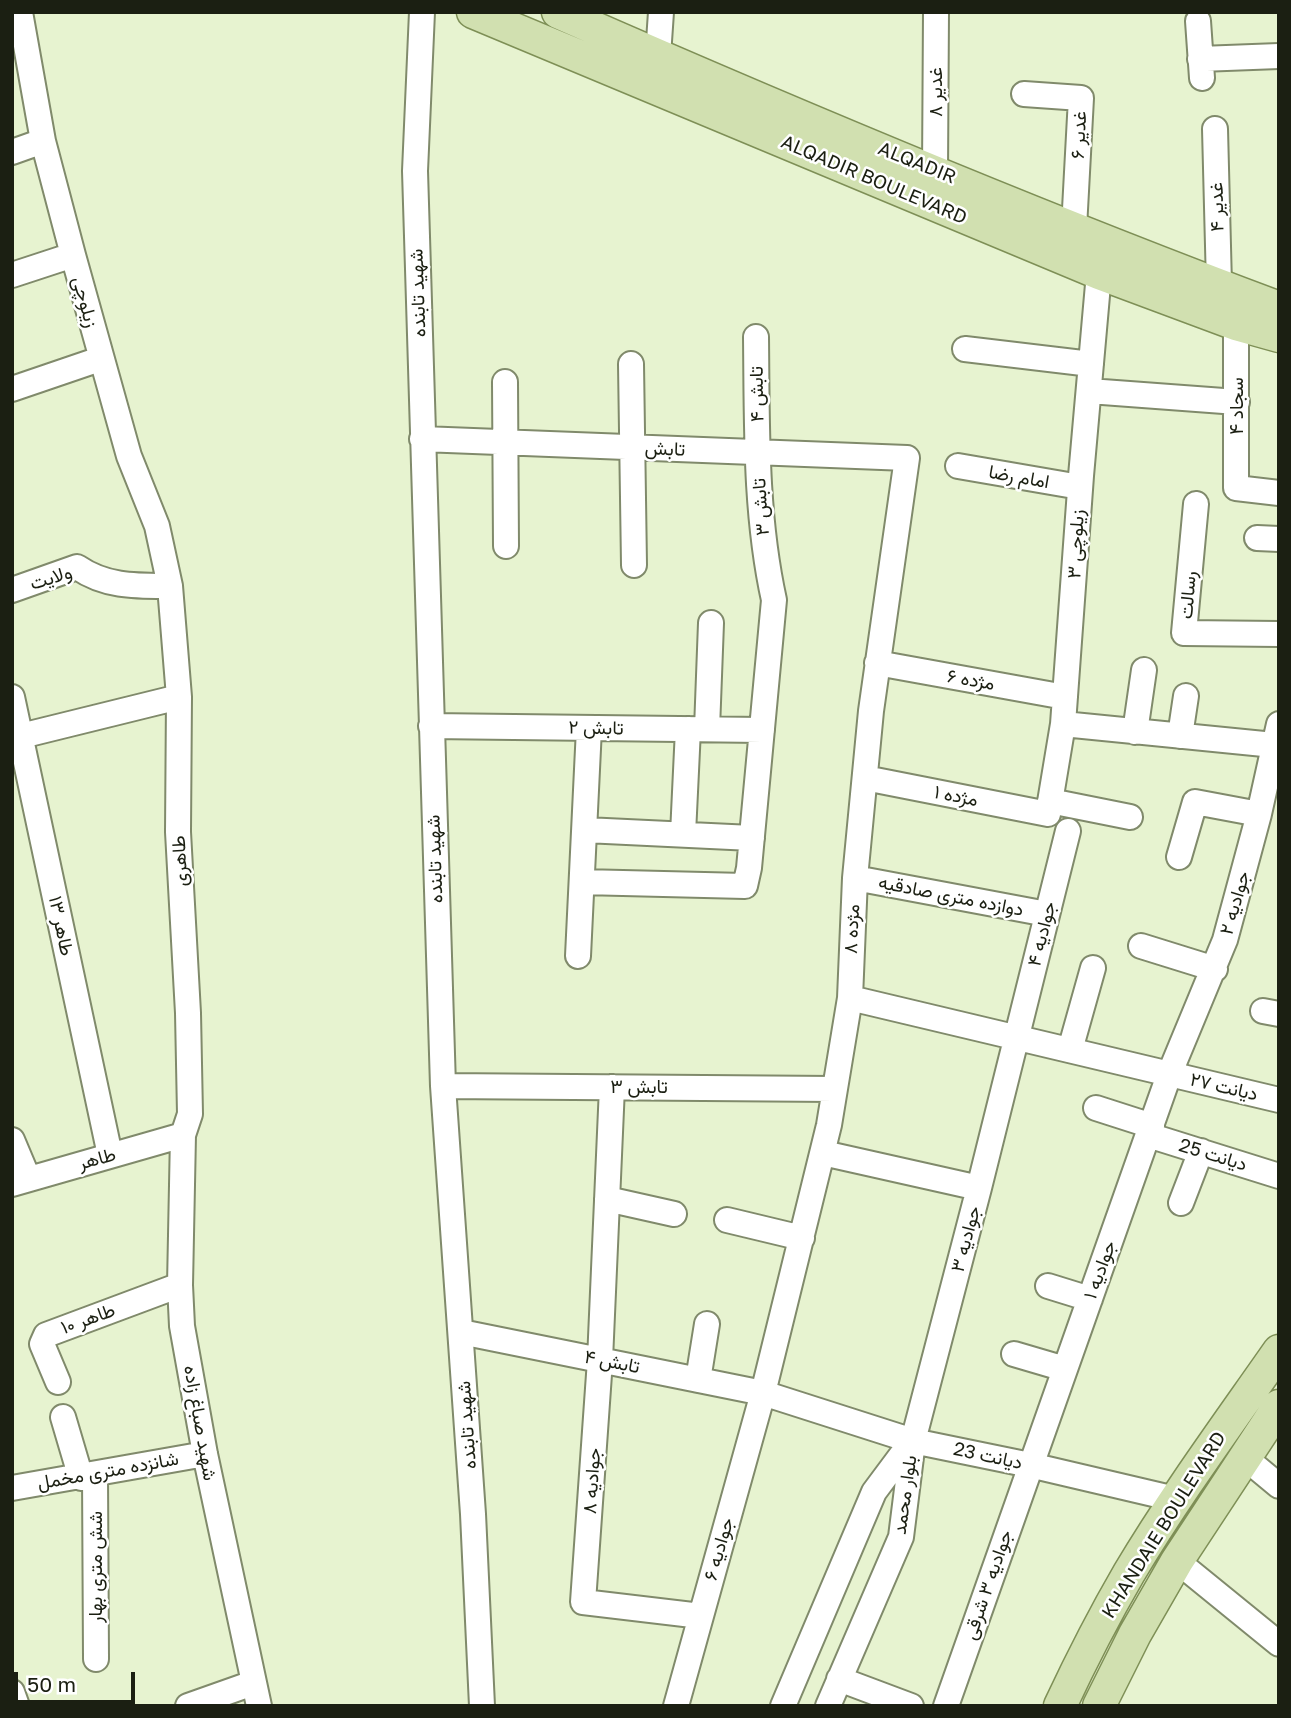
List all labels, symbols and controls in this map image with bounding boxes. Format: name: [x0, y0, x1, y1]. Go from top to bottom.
street label: غدیر ۸: [925, 67, 947, 117]
street label: غدیر ۶: [1066, 110, 1092, 160]
street label: ALQADIR BOULEVARD: [778, 130, 970, 230]
street label: ALQADIR: [875, 137, 959, 189]
street label: غدیر ۴: [1205, 182, 1229, 232]
street label: شهید تابنده: [405, 248, 431, 338]
street label: زیلوچی: [67, 274, 103, 330]
street label: تابش ۴: [745, 366, 769, 422]
street label: سجاد ۴: [1226, 377, 1248, 435]
street label: تابش: [644, 437, 686, 461]
street label: امام رضا: [987, 460, 1051, 494]
street label: تابش ۳: [748, 477, 774, 537]
street label: زیلوچی ۳: [1063, 509, 1089, 579]
street label: ولایت: [27, 561, 75, 595]
street label: رسالت: [1175, 570, 1201, 620]
street label: مژده ۶: [945, 665, 997, 695]
street label: تابش ۲: [568, 716, 624, 740]
street label: مژده ۱: [932, 781, 980, 811]
street label: شهید تابنده: [422, 814, 448, 904]
street label: طاهری: [167, 835, 193, 887]
street label: جوادیه ۲: [1215, 869, 1255, 937]
street label: دوازده متری صادقیه: [876, 871, 1026, 921]
street label: طاهر ۱۳: [44, 894, 78, 958]
street label: جوادیه ۴: [1023, 899, 1061, 969]
street label: مژده ۸: [839, 903, 865, 955]
street label: دیانت ۲۷: [1188, 1068, 1260, 1106]
street label: تابش ۳: [610, 1076, 668, 1098]
street label: دیانت 25: [1176, 1134, 1250, 1176]
street label: طاهر: [76, 1143, 118, 1175]
street label: جوادیه ۳: [946, 1203, 986, 1275]
street label: جوادیه ۱: [1079, 1238, 1121, 1302]
street label: طاهر ۱۰: [58, 1299, 118, 1339]
street label: تابش ۴: [582, 1345, 642, 1379]
street label: شهید صباغ زاده: [179, 1363, 221, 1483]
street label: شهید تابنده: [453, 1380, 481, 1470]
street label: KHANDAIE BOULEVARD: [1097, 1427, 1231, 1623]
street label: دیانت 23: [951, 1438, 1025, 1474]
street label: شانزده متری مخمل: [36, 1447, 180, 1495]
street label: جوادیه ۸: [578, 1447, 606, 1515]
street label: بلوار محمد: [888, 1454, 922, 1536]
street label: شش متری بهار: [85, 1511, 107, 1623]
street label: جوادیه ۶: [699, 1515, 739, 1583]
street label: جوادیه ۳ شرقی: [959, 1527, 1017, 1643]
scale bar: [18, 1658, 138, 1702]
text: 50 m: [27, 1671, 76, 1697]

